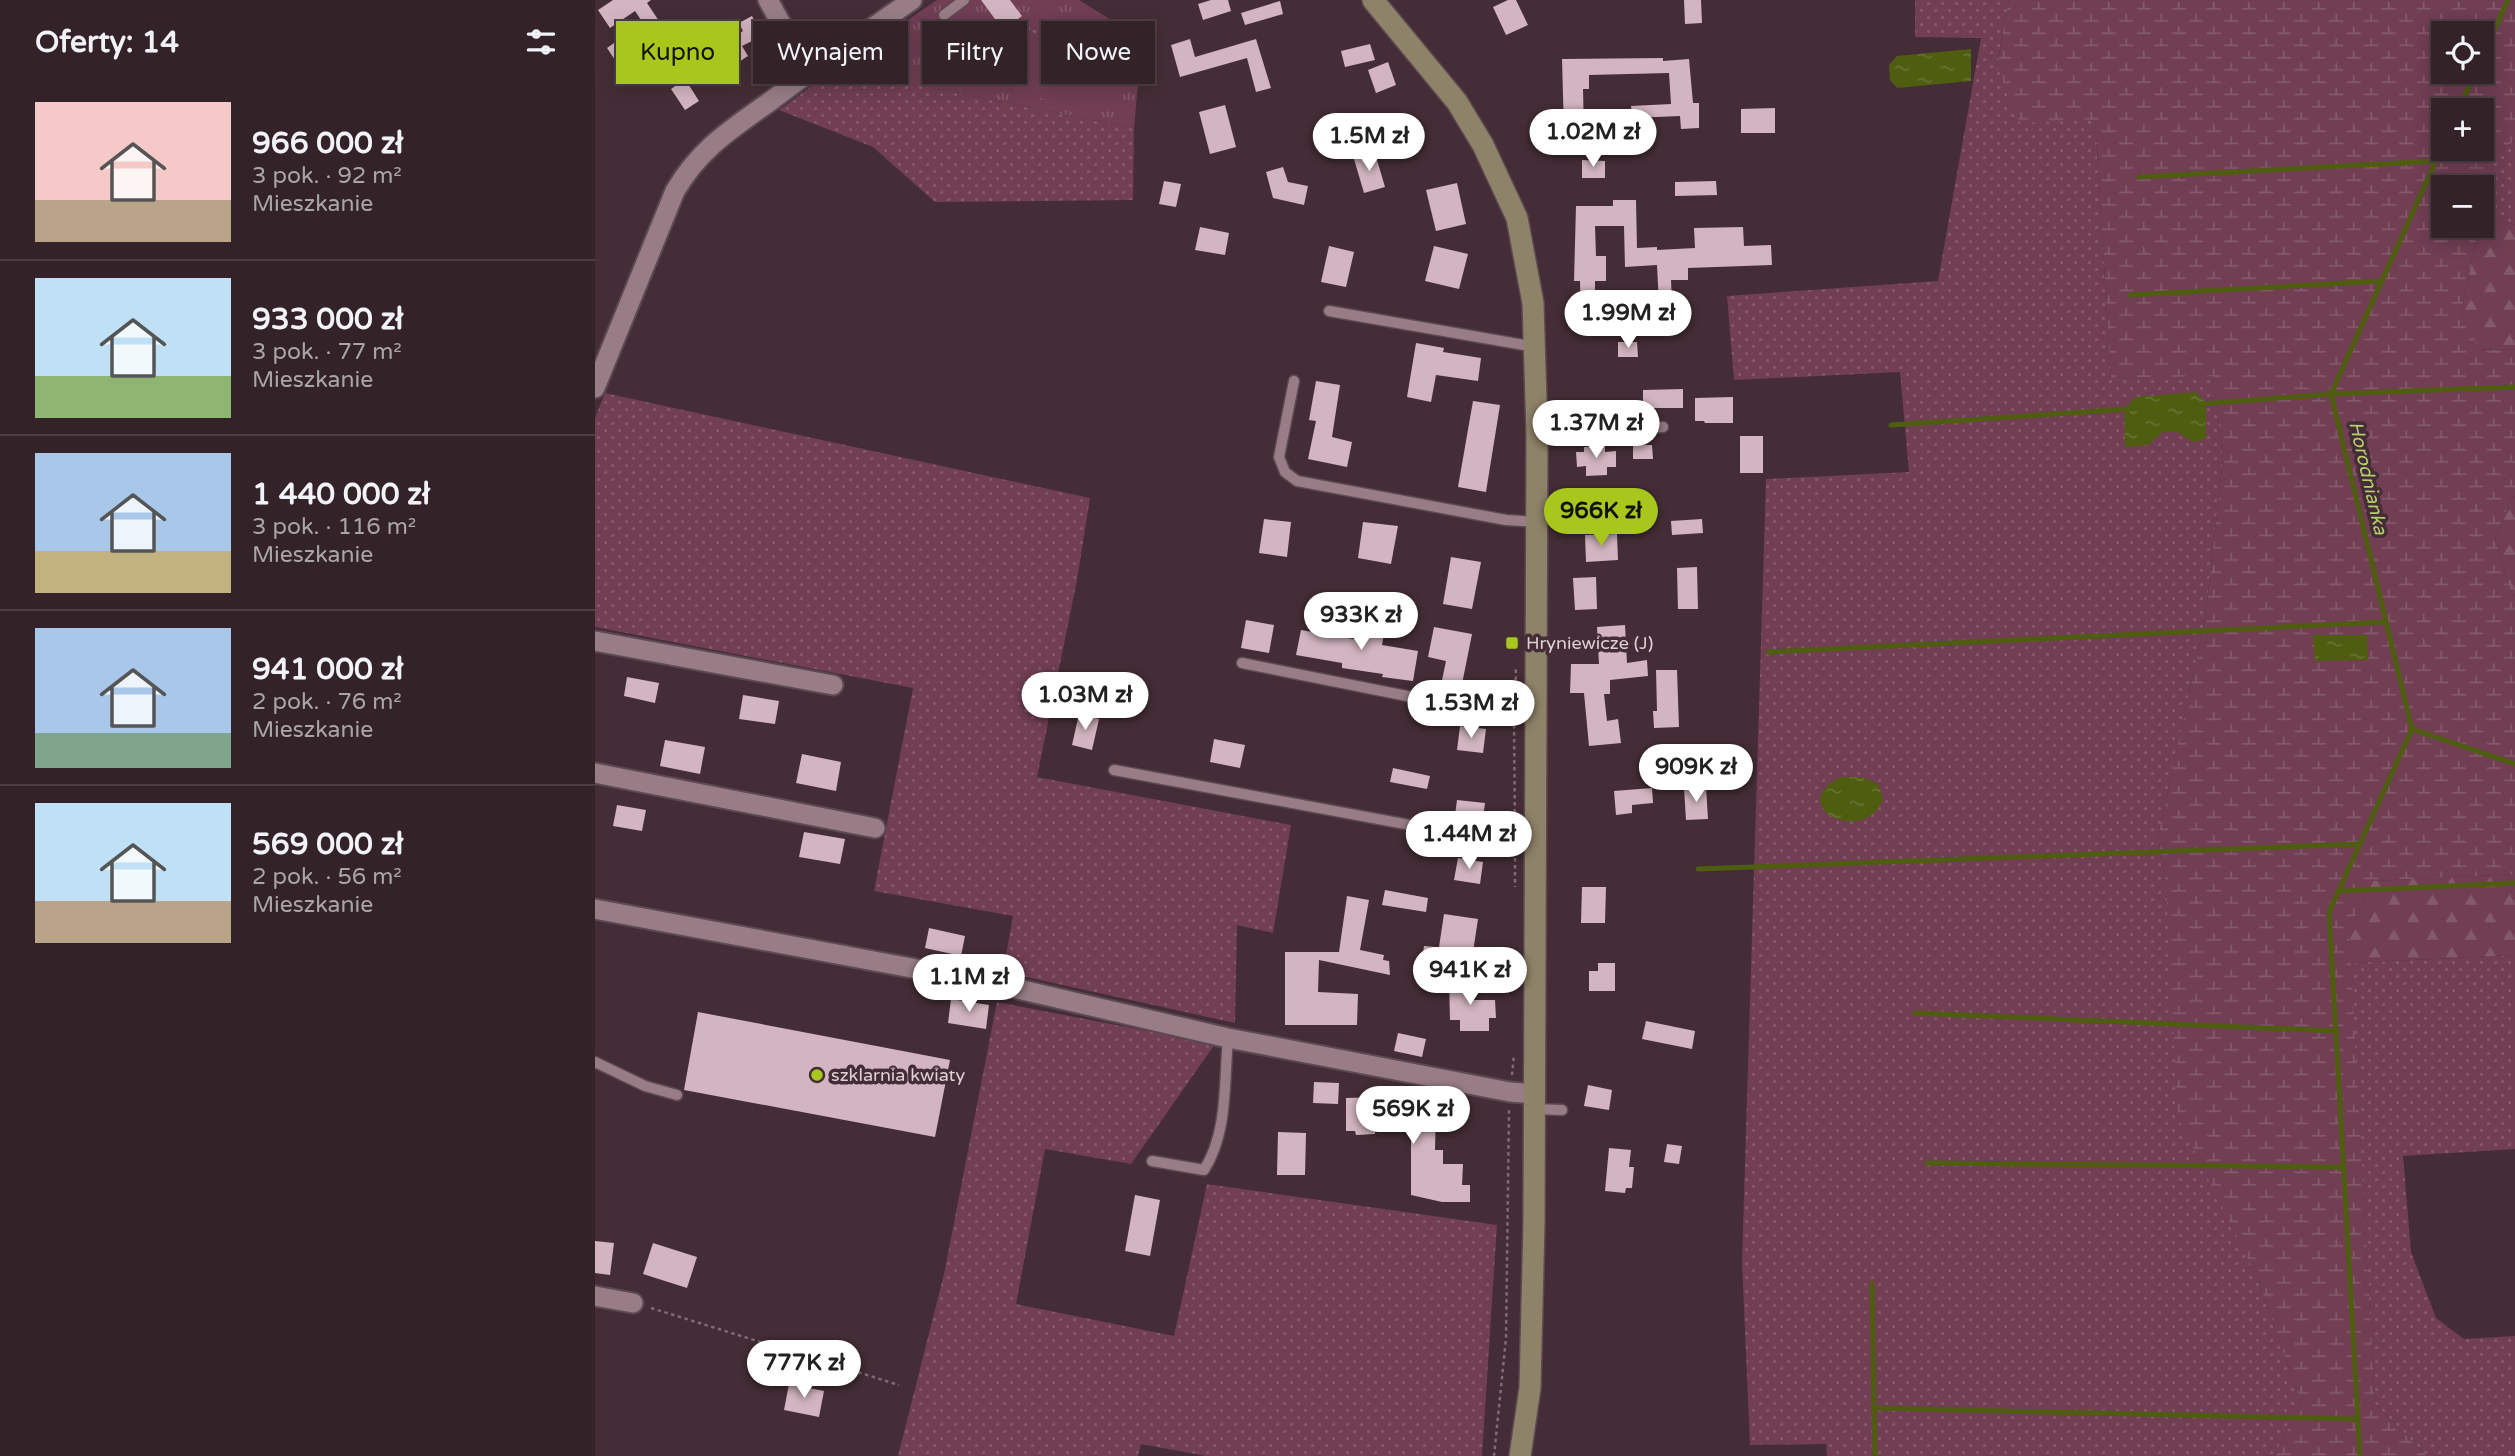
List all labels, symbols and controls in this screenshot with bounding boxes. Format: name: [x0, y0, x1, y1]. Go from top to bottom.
chip: Kupno: [616, 21, 739, 84]
chip: Wynajem: [753, 21, 908, 84]
chip: Filtry: [922, 21, 1027, 84]
chip: Nowe: [1041, 21, 1155, 84]
map controls: [2431, 21, 2494, 238]
button: locate: [2431, 21, 2494, 84]
icon: filters: [522, 23, 560, 61]
text: Oferty: 14: [35, 24, 179, 61]
button: +: [2431, 98, 2494, 161]
pin: 1.02M zł: [1521, 110, 1665, 169]
pin: 1.5M zł: [1304, 114, 1434, 173]
text: 1.02M zł: [1546, 118, 1640, 146]
text: 1.5M zł: [1329, 122, 1409, 150]
text: 966 000 zł: [252, 125, 403, 162]
icon: home: [91, 130, 175, 214]
text: 3 pok. · 92 m²: [252, 162, 402, 190]
button: −: [2431, 175, 2494, 238]
text: Mieszkanie: [252, 190, 373, 218]
pin: 1.99M zł: [1556, 290, 1700, 350]
text: 1.99M zł: [1581, 299, 1675, 327]
text: 933 000 zł: [252, 301, 403, 338]
icon: home: [91, 306, 175, 390]
text: 3 pok. · 77 m²: [252, 338, 402, 366]
text: Mieszkanie: [252, 366, 373, 394]
pin: 1.37M zł: [1524, 400, 1668, 460]
text: 1.37M zł: [1549, 409, 1643, 437]
water label: Horodnianka: [2344, 419, 2392, 538]
text: 1 440 000 zł: [252, 476, 430, 513]
icon: home: [91, 481, 175, 565]
pin: 966K zł: [1536, 489, 1666, 548]
text: 966K zł: [1560, 497, 1642, 525]
text: 3 pok. · 116 m²: [252, 513, 416, 541]
text: Mieszkanie: [252, 541, 373, 569]
pin: 933K zł: [1296, 592, 1426, 652]
text: 933K zł: [1320, 601, 1402, 629]
place label: Hryniewicze (J): [1526, 632, 1653, 654]
marker: Hryniewicze (J): [1504, 635, 1520, 651]
text: 941 000 zł: [252, 651, 403, 688]
icon: home: [91, 656, 175, 740]
pin: 1.03M zł: [1013, 672, 1157, 732]
pin: 1.53M zł: [1399, 680, 1543, 740]
text: 1.03M zł: [1038, 681, 1132, 709]
text: 2 pok. · 76 m²: [252, 688, 402, 716]
text: 1.53M zł: [1424, 689, 1518, 717]
text: Mieszkanie: [252, 716, 373, 744]
pin: 909K zł: [1631, 744, 1761, 804]
text: 909K zł: [1655, 753, 1737, 781]
pin: 1.44M zł: [1397, 812, 1541, 871]
text: 1.44M zł: [1422, 820, 1516, 848]
text: 569 000 zł: [252, 826, 403, 863]
icon: home: [91, 831, 175, 915]
text: 2 pok. · 56 m²: [252, 863, 402, 891]
text: Mieszkanie: [252, 891, 373, 919]
pin: 941K zł: [1405, 948, 1535, 1007]
pin: 1.1M zł: [904, 954, 1034, 1014]
text: 941K zł: [1429, 956, 1511, 984]
text: 1.1M zł: [929, 963, 1009, 991]
place label: szklarnia kwiaty: [831, 1064, 965, 1086]
marker: szklarnia kwiaty: [809, 1067, 825, 1083]
pin: 569K zł: [1348, 1086, 1478, 1146]
text: 569K zł: [1372, 1095, 1454, 1123]
pin: 777K zł: [739, 1340, 869, 1400]
text: 777K zł: [763, 1349, 845, 1377]

